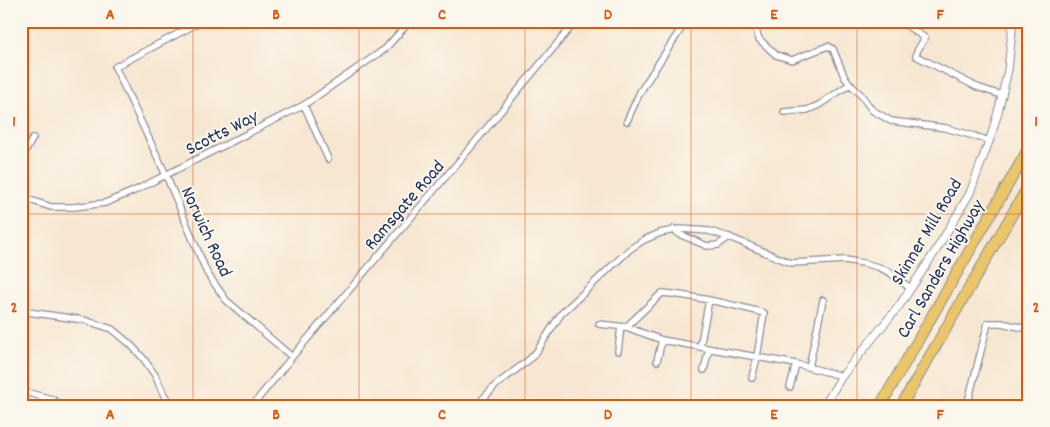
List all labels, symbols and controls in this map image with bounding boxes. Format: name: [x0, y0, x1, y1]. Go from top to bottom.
text: A: [106, 4, 115, 27]
text: B: [272, 4, 280, 27]
text: C: [438, 4, 446, 27]
text: D: [604, 4, 613, 27]
text: E: [770, 4, 778, 27]
text: F: [936, 4, 944, 27]
street label: Scotts Way: [182, 104, 264, 164]
text: 1: [12, 111, 16, 134]
text: 1: [1034, 111, 1038, 134]
street label: Ramsgate Road: [359, 155, 452, 257]
street label: Skinner Mill Road: [885, 174, 971, 291]
street label: Norwich Road: [172, 183, 238, 282]
street label: Carl Sanders Highway: [891, 195, 993, 344]
text: 2: [11, 297, 18, 320]
text: 2: [1033, 297, 1040, 320]
text: A: [106, 404, 115, 427]
text: B: [272, 404, 280, 427]
text: C: [438, 404, 446, 427]
text: D: [604, 404, 613, 427]
text: E: [770, 404, 778, 427]
text: F: [936, 404, 944, 427]

